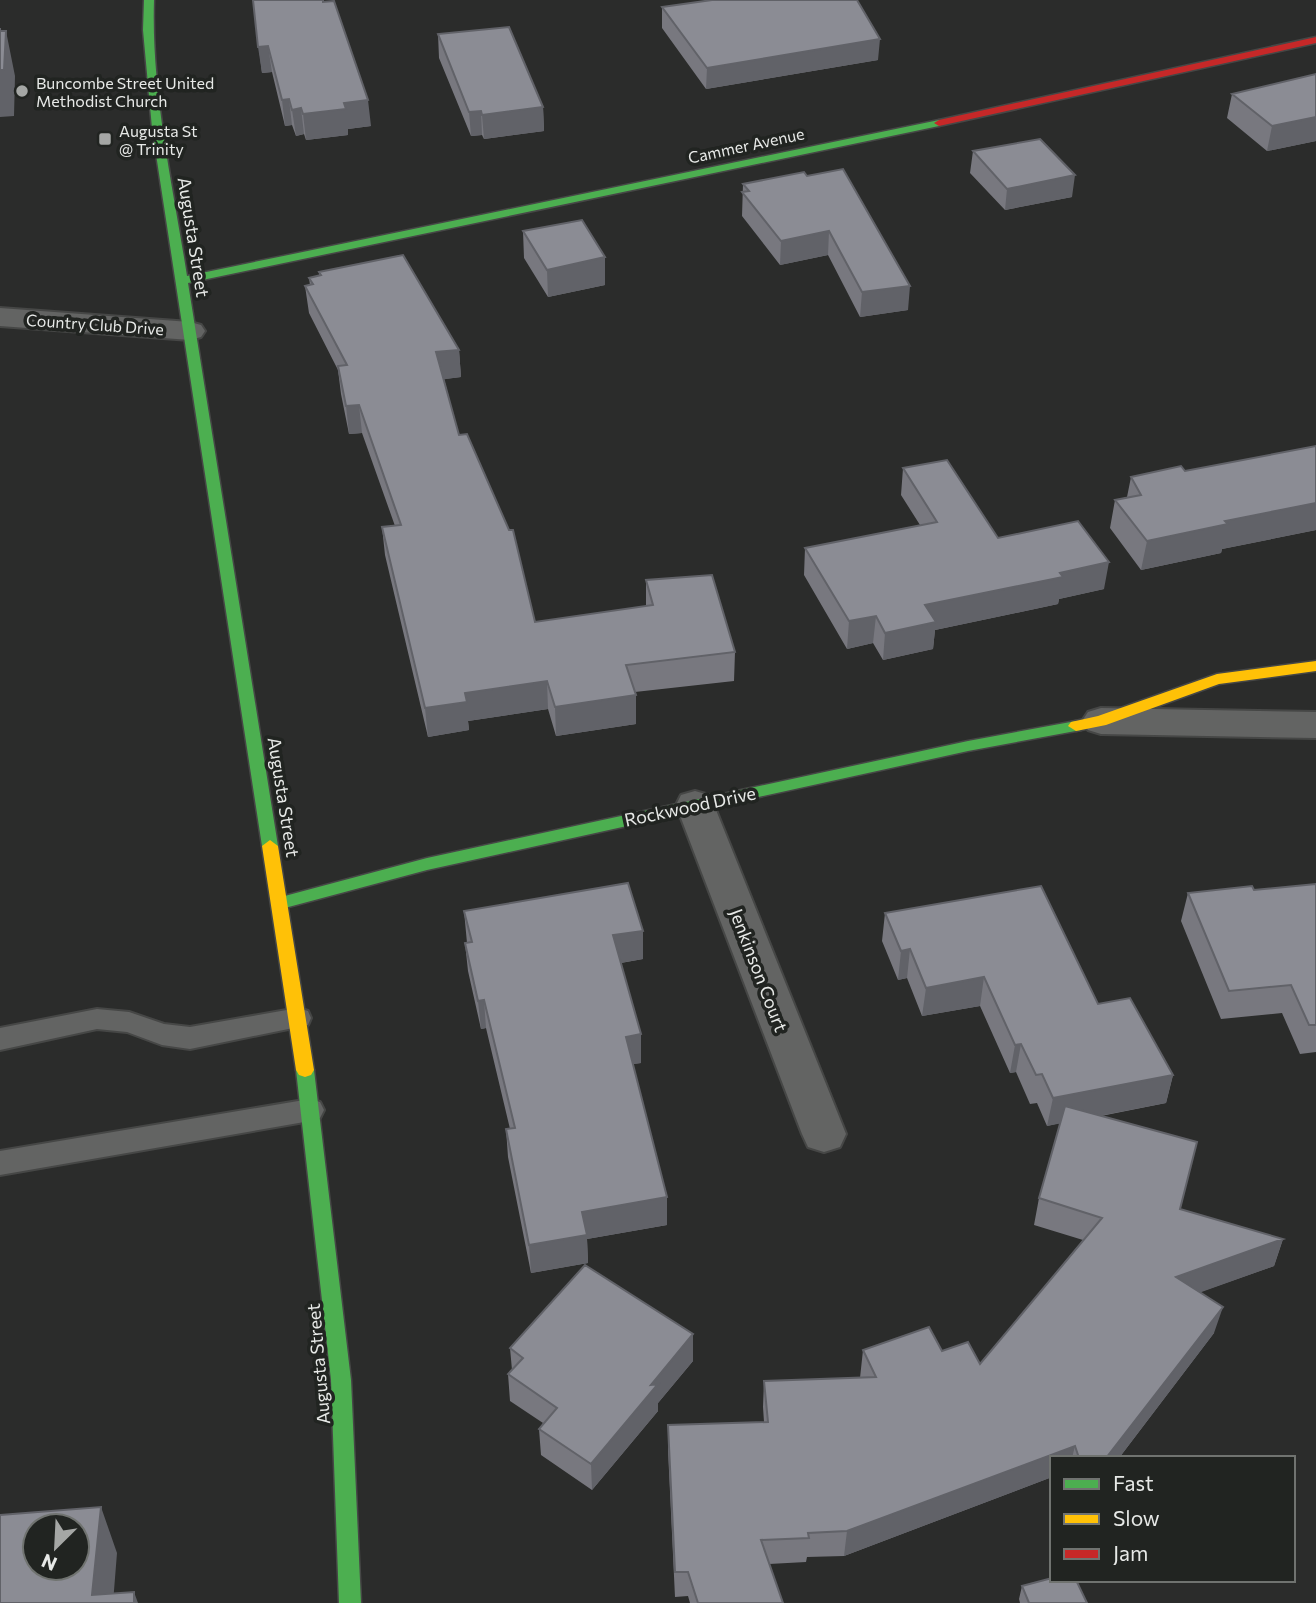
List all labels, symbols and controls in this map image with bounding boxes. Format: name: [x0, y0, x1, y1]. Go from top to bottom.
place label: Buncombe Street United Methodist Church: [36, 73, 214, 110]
marker: Buncombe Street United Methodist Church: [14, 83, 30, 99]
place label: Augusta St @ Trinity: [119, 121, 198, 158]
street label: Cammer Avenue: [686, 123, 806, 167]
marker: Augusta St @ Trinity: [97, 131, 113, 147]
street label: Augusta Street: [174, 175, 214, 299]
street label: Country Club Drive: [25, 310, 165, 338]
street label: Augusta Street: [264, 735, 304, 859]
street label: Rockwood Drive: [622, 781, 758, 831]
street label: Jenkinson Court: [725, 905, 793, 1035]
street label: Augusta Street: [302, 1303, 334, 1425]
legend: [1050, 1456, 1295, 1582]
text: Fast: [1113, 1470, 1154, 1495]
text: Slow: [1113, 1505, 1160, 1530]
north arrow: [21, 1512, 91, 1582]
text: Jam: [1113, 1540, 1148, 1565]
text: N: [38, 1550, 60, 1576]

